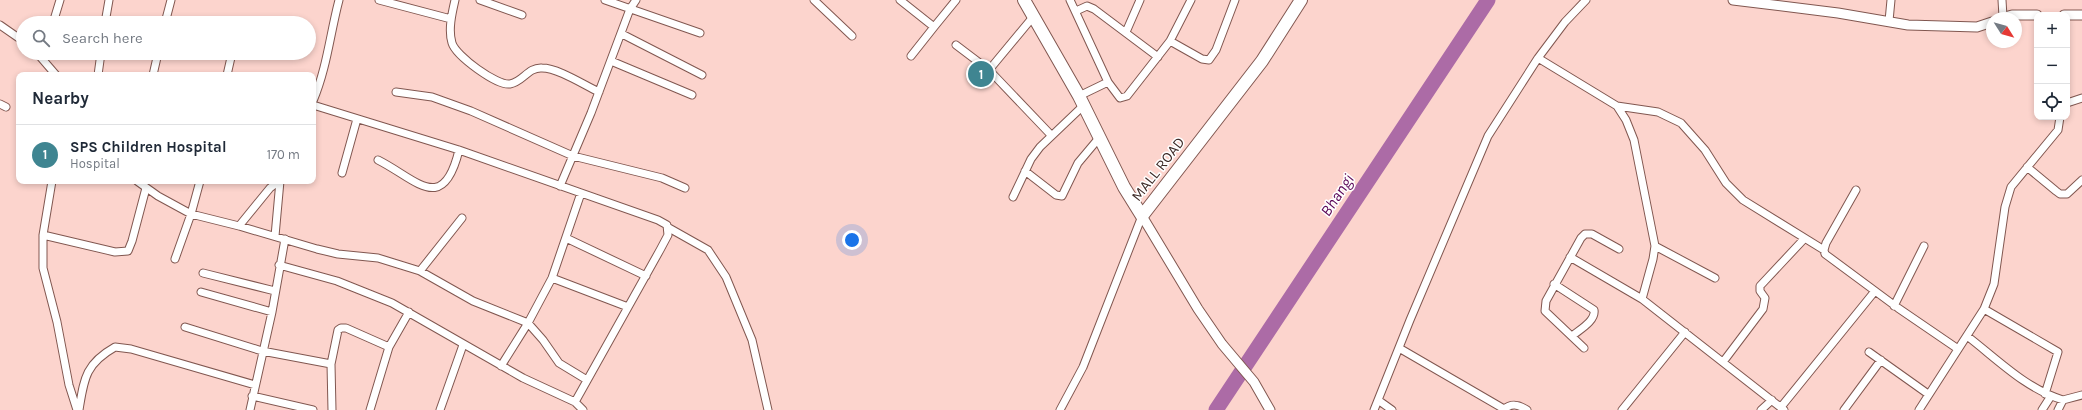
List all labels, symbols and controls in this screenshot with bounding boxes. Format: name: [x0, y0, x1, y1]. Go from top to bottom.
north arrow: [1986, 12, 2022, 48]
map controls: [2034, 12, 2070, 120]
button: +: [2034, 12, 2070, 48]
search box: [16, 16, 316, 60]
icon: search: [30, 27, 52, 49]
text: Search here: [62, 29, 143, 47]
button: −: [2034, 48, 2070, 84]
pin: 1: [968, 59, 994, 89]
button: locate: [2034, 84, 2070, 120]
text: Nearby: [32, 88, 89, 108]
street label: MALL ROAD: [1127, 133, 1189, 205]
text: SPS Children Hospital: [70, 138, 226, 156]
text: 1: [43, 147, 47, 162]
text: 170 m: [267, 147, 300, 162]
text: Hospital: [70, 156, 120, 171]
water label: Bhangi: [1316, 170, 1358, 220]
your location: [842, 230, 862, 250]

